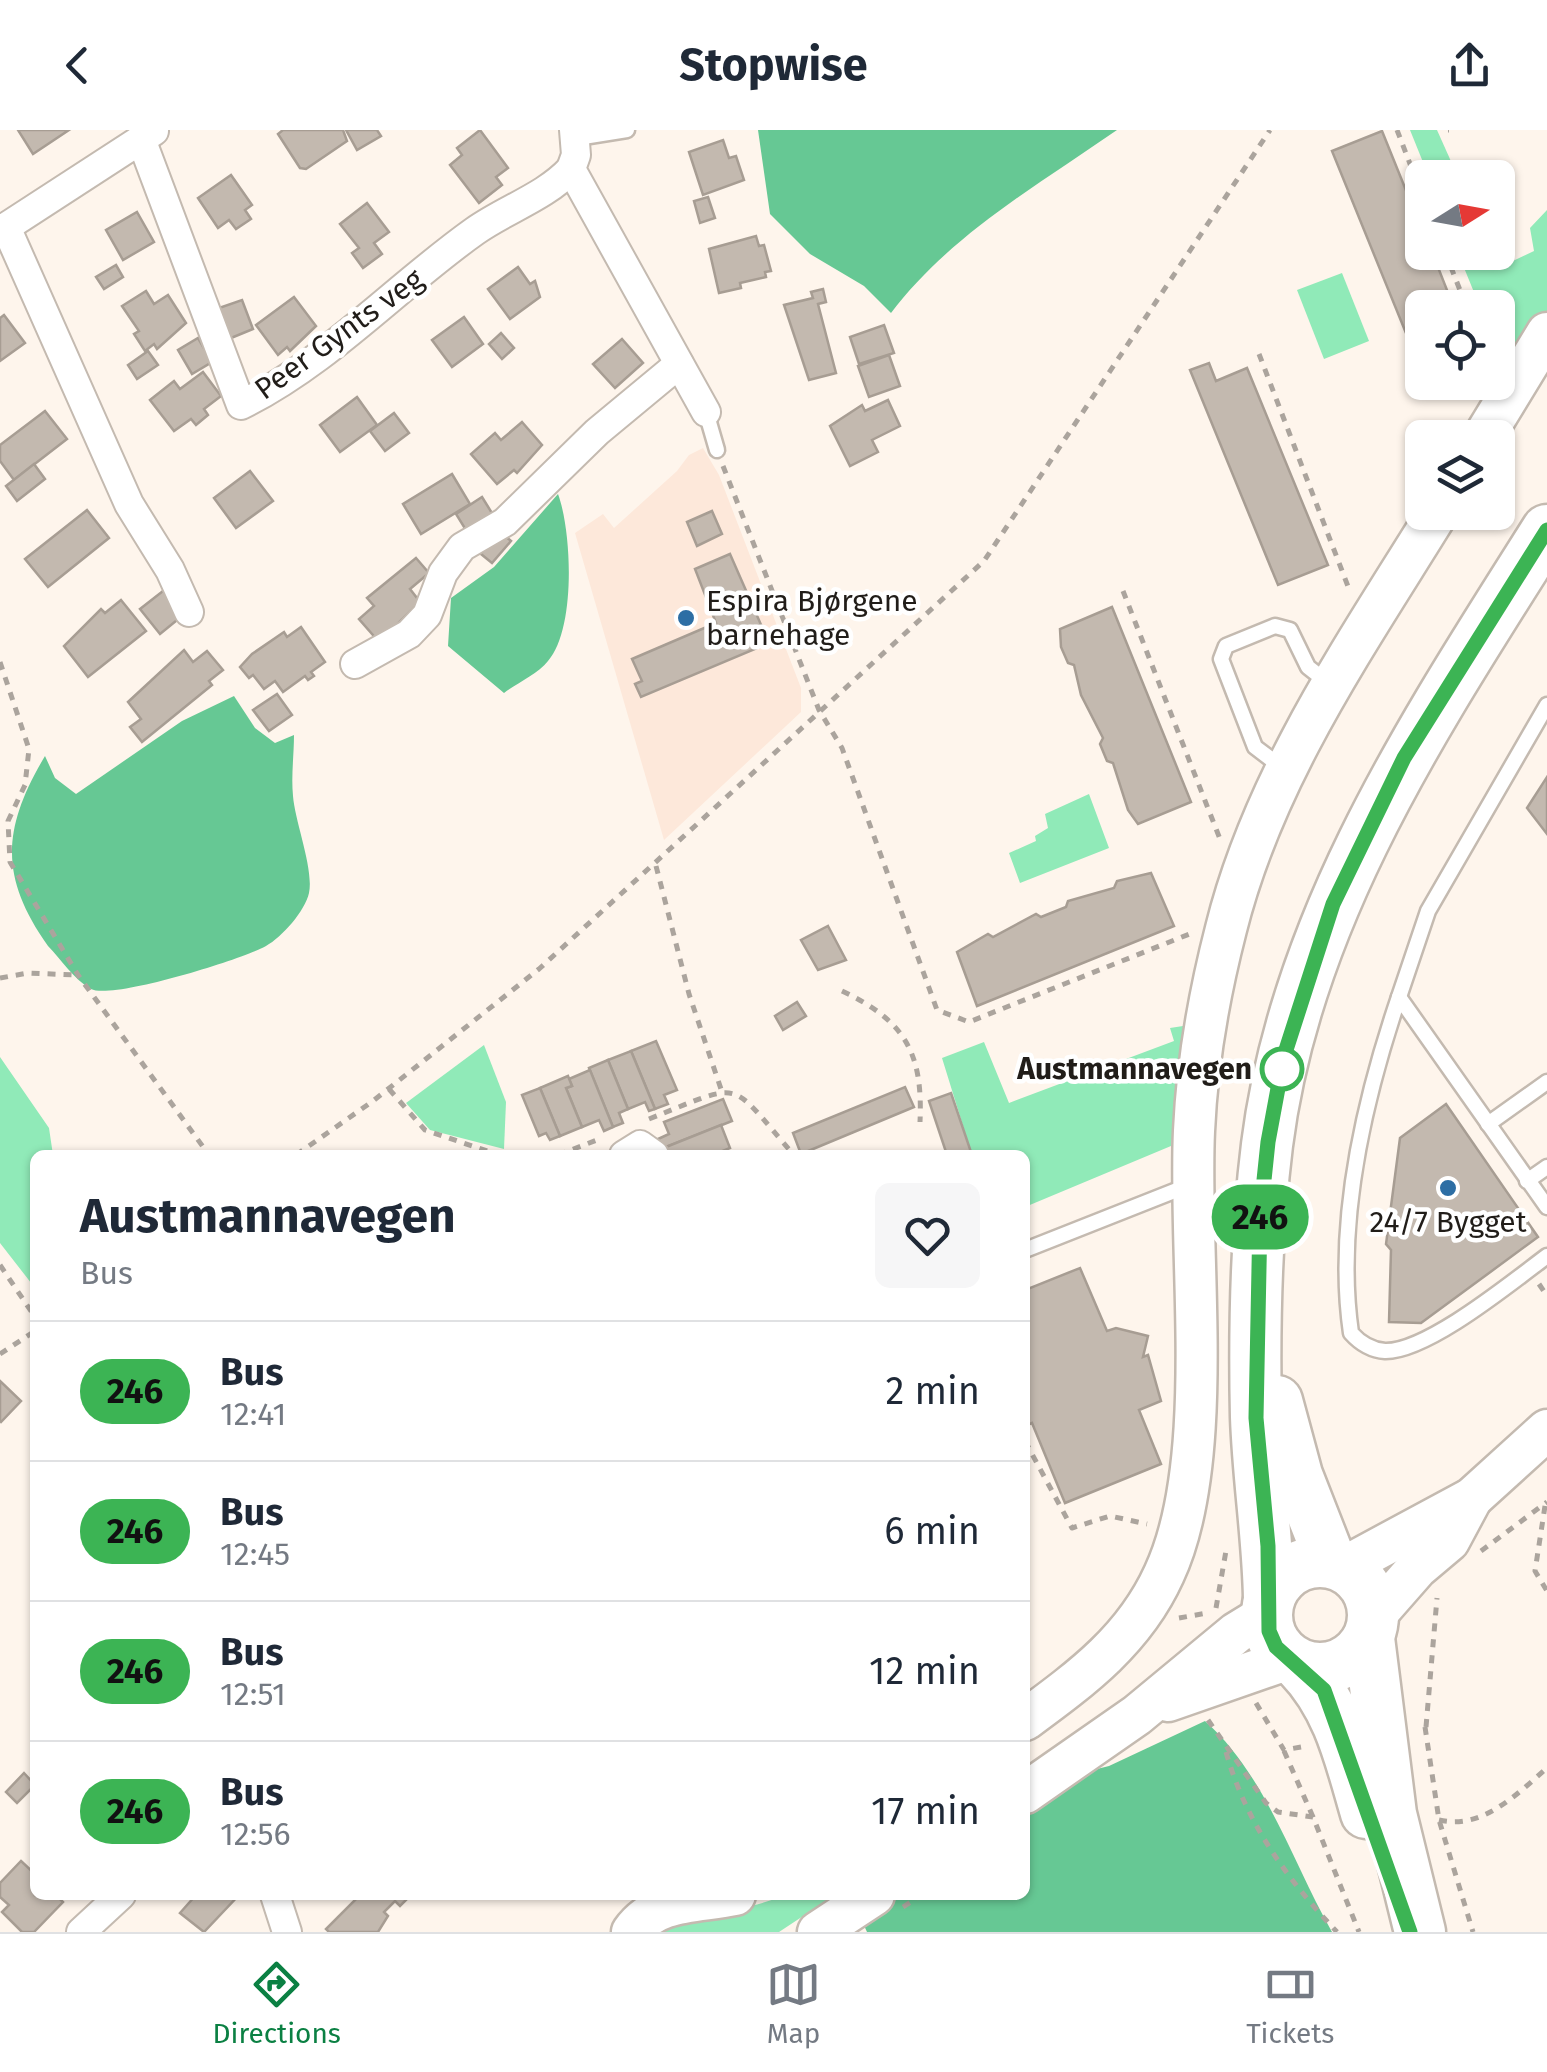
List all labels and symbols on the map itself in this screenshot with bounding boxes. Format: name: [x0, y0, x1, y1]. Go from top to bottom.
north arrow: [1405, 160, 1515, 270]
street label: Peer Gynts veg: [248, 261, 431, 407]
place label: Espira Bjørgene barnehage: [706, 583, 918, 653]
marker: Espira Bjørgene barnehage: [675, 607, 697, 629]
marker: Austmannavegen: [1261, 1048, 1303, 1090]
place label: Austmannavegen: [1016, 1051, 1252, 1087]
marker: 24/7 Bygget: [1437, 1177, 1459, 1199]
line badge: 246: [1202, 1184, 1318, 1250]
place label: 24/7 Bygget: [1369, 1204, 1527, 1240]

